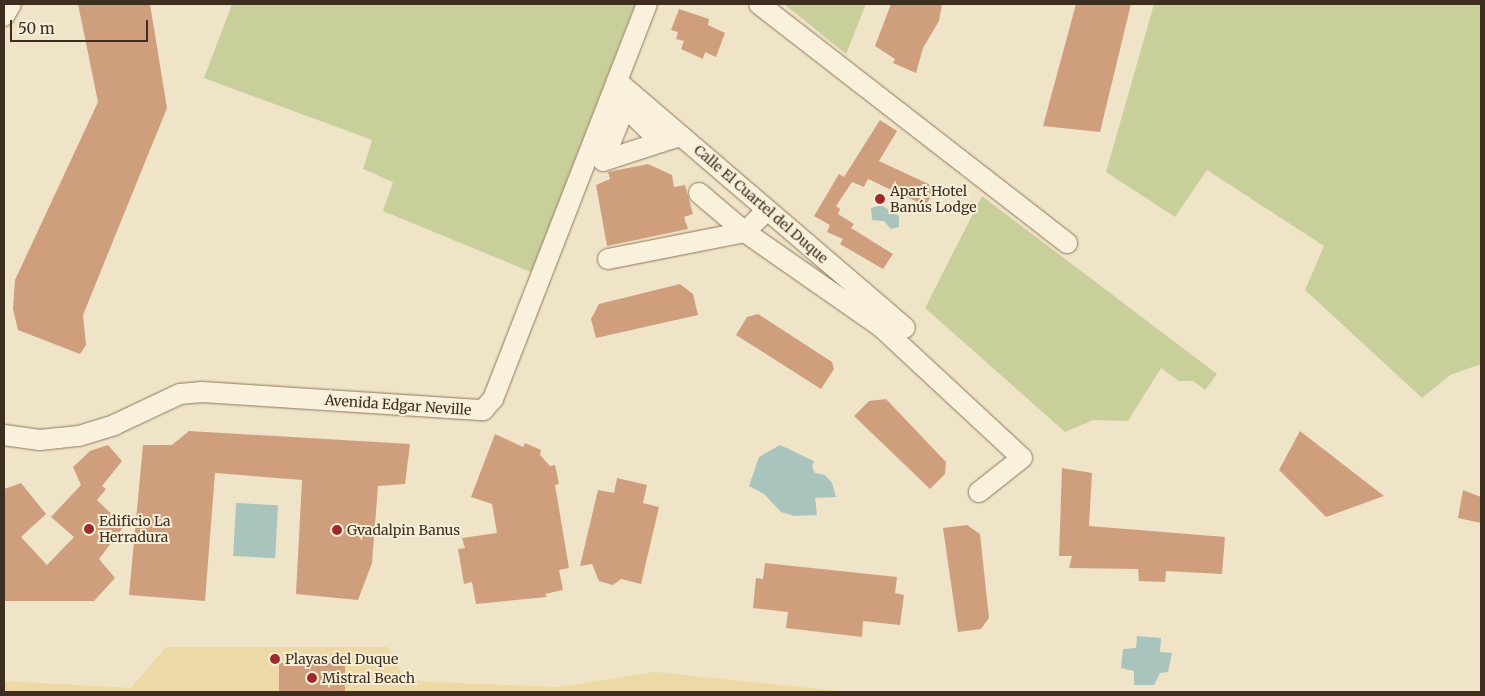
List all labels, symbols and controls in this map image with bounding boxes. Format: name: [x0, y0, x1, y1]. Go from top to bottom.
scale bar: [12, 10, 150, 42]
text: 50 m: [18, 19, 55, 38]
street label: Calle El Cuartel del Duque: [691, 141, 831, 267]
place label: Apart Hotel Banús Lodge: [890, 183, 977, 216]
marker: Apart Hotel Banús Lodge: [874, 193, 886, 205]
street label: Avenida Edgar Neville: [324, 391, 472, 419]
place label: Edificio La Herradura: [99, 513, 171, 546]
place label: Gvadalpin Banus: [347, 522, 460, 538]
marker: Edificio La Herradura: [83, 523, 95, 535]
marker: Gvadalpin Banus: [331, 524, 343, 536]
place label: Playas del Duque: [285, 651, 398, 667]
marker: Playas del Duque: [269, 653, 281, 665]
place label: Mistral Beach: [322, 670, 415, 686]
marker: Mistral Beach: [306, 672, 318, 684]

